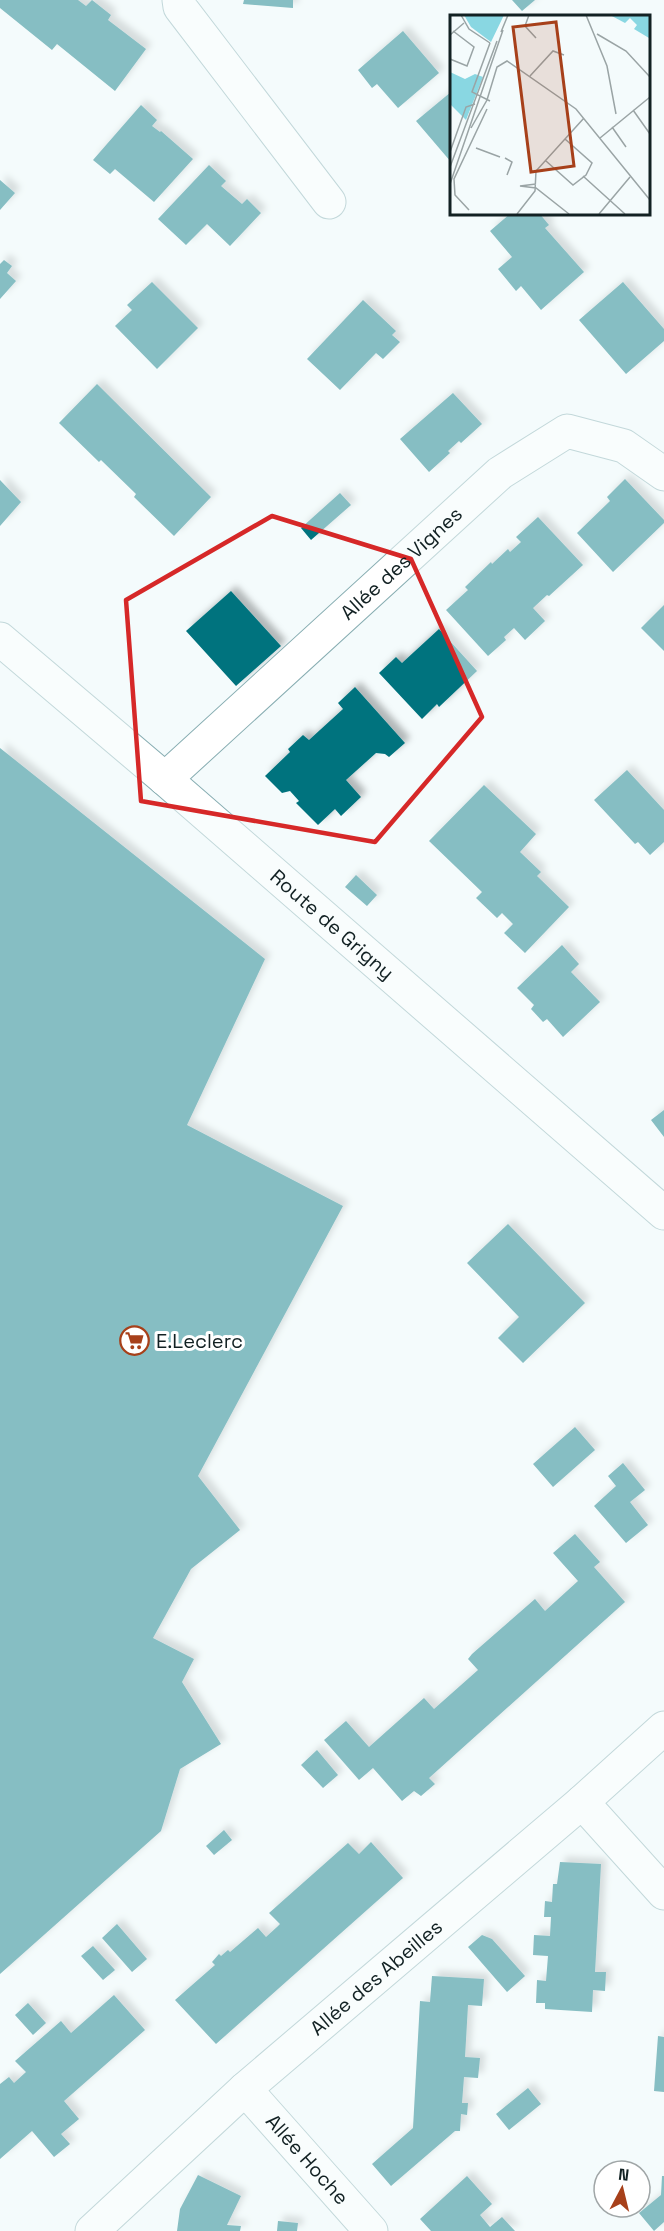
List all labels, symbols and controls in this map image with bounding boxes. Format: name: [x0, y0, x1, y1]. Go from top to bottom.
inset map: [450, 15, 649, 214]
street label: Allée des Vignes: [335, 501, 468, 625]
street label: Route de Grigny: [265, 863, 400, 985]
supermarket icon: E.Leclerc: [119, 1325, 151, 1357]
place label: E.Leclerc: [156, 1328, 243, 1354]
street label: Allée des Abeilles: [305, 1914, 448, 2041]
street label: Allée Hoche: [260, 2108, 355, 2210]
north arrow: [592, 2159, 652, 2219]
text: N: [617, 2164, 630, 2186]

